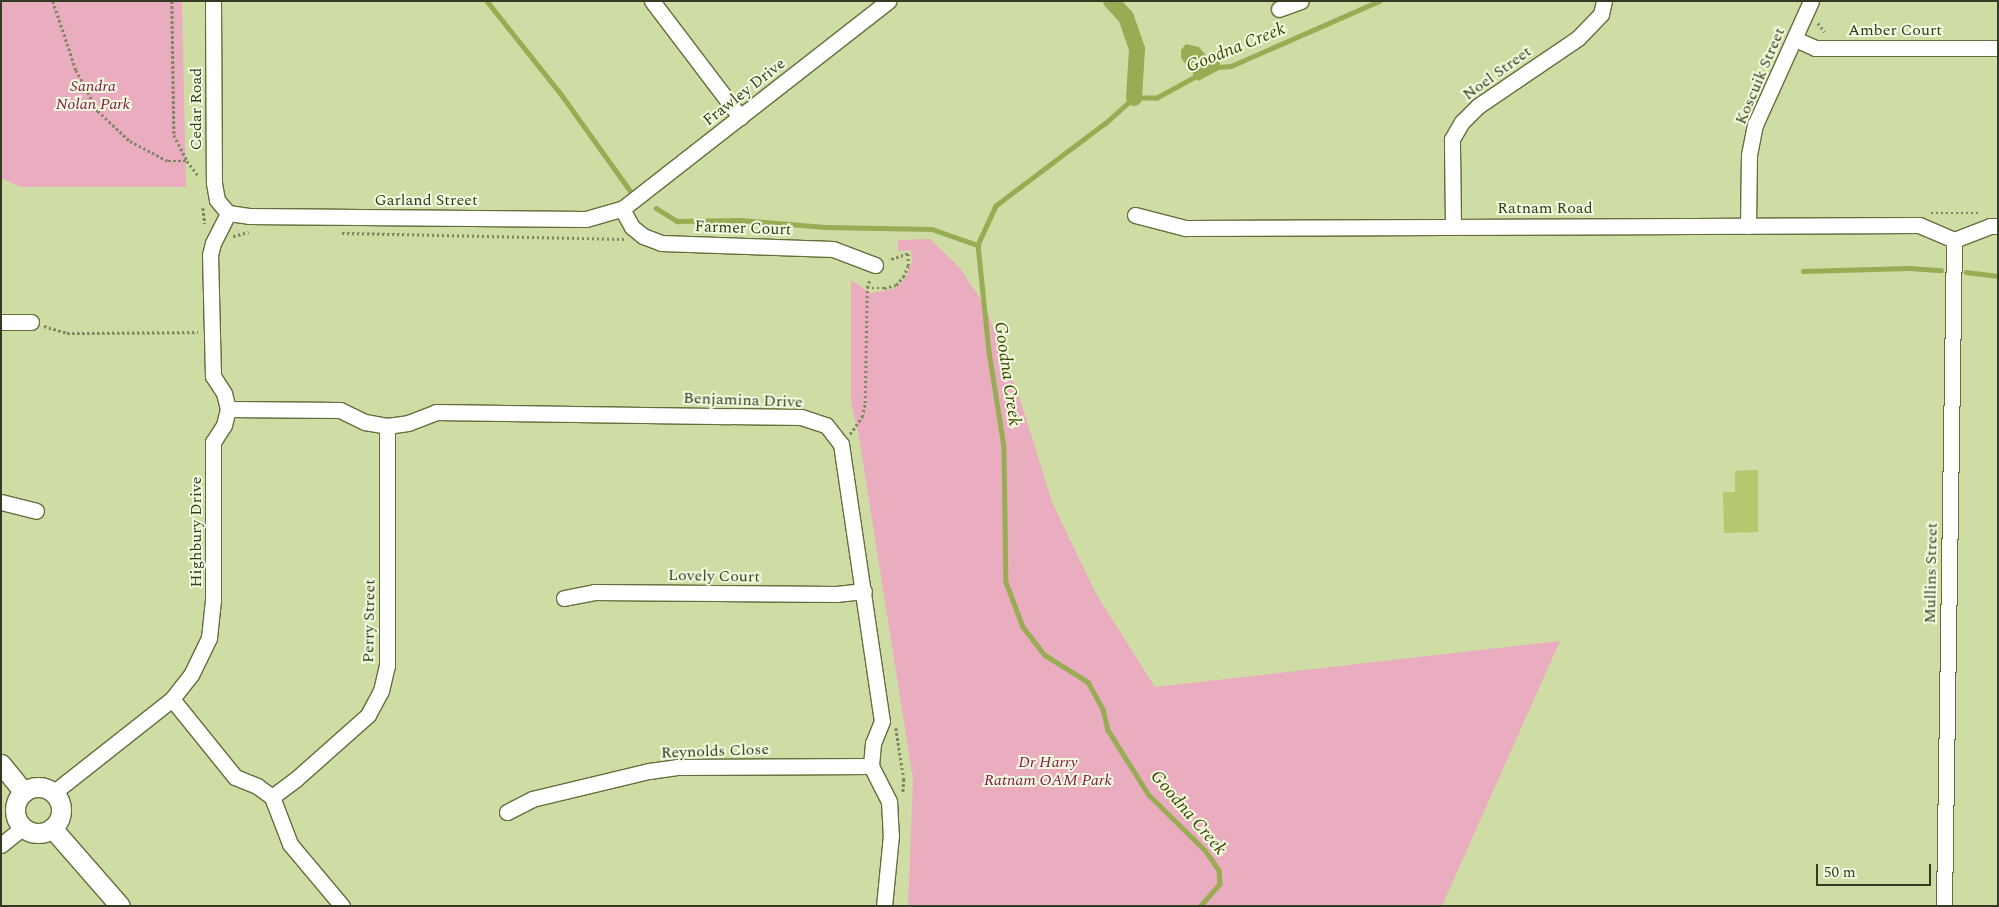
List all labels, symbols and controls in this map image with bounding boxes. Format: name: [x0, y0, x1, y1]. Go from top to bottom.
water label: Goodna Creek: [1183, 18, 1289, 78]
street label: Amber Court: [1848, 20, 1942, 40]
street label: Koscuik Street: [1731, 25, 1789, 127]
street label: Noel Street: [1459, 42, 1535, 104]
street label: Frawley Drive: [699, 54, 789, 130]
street label: Cedar Road: [186, 68, 206, 150]
park label: Sandra Nolan Park: [56, 76, 130, 114]
street label: Garland Street: [374, 190, 478, 210]
street label: Ratnam Road: [1497, 198, 1593, 218]
street label: Farmer Court: [694, 217, 792, 239]
water label: Goodna Creek: [989, 320, 1025, 428]
street label: Benjamina Drive: [683, 388, 803, 412]
street label: Highbury Drive: [186, 477, 206, 587]
street label: Mullins Street: [1921, 522, 1941, 624]
street label: Lovely Court: [668, 566, 760, 586]
street label: Perry Street: [359, 579, 379, 663]
street label: Reynolds Close: [661, 740, 769, 762]
park label: Dr Harry Ratnam OAM Park: [984, 752, 1112, 790]
water label: Goodna Creek: [1145, 766, 1231, 860]
scale bar: [1819, 854, 1934, 886]
text: 50 m: [1824, 861, 1856, 884]

